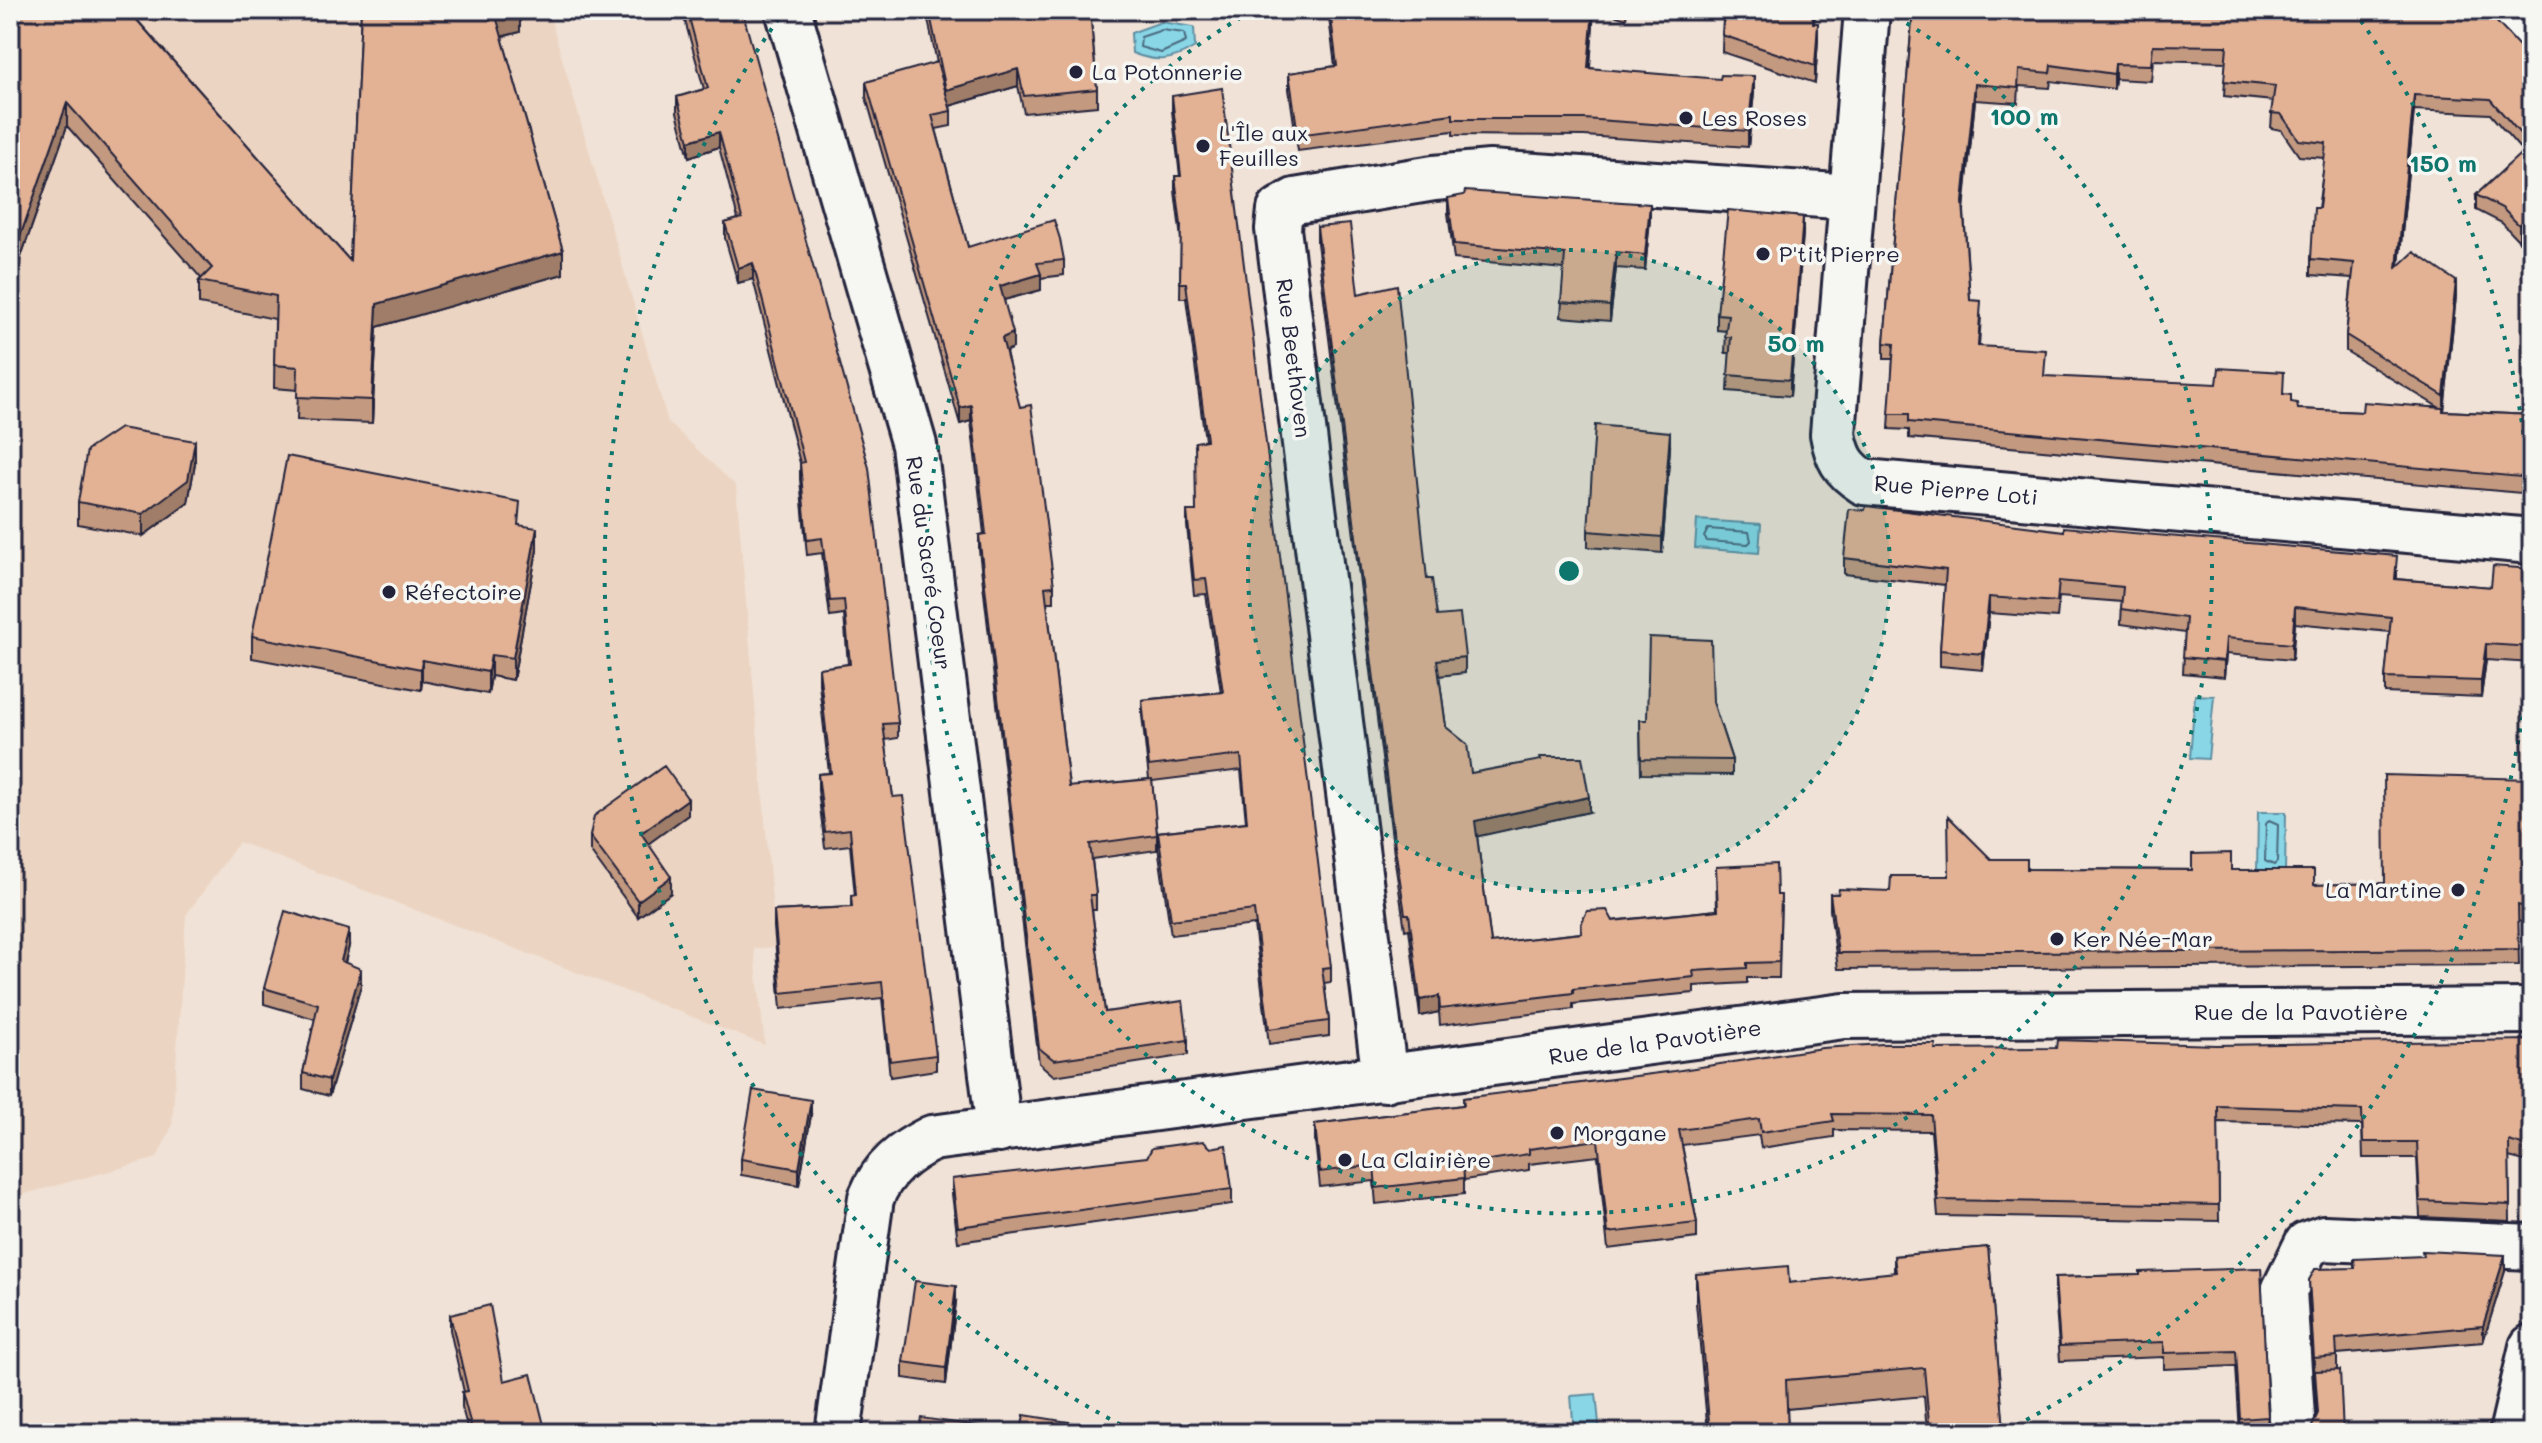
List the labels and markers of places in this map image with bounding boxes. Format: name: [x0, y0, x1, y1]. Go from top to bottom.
place label: La Potonnerie: [1092, 57, 1243, 86]
marker: La Potonnerie: [1067, 63, 1085, 81]
place label: Les Roses: [1702, 103, 1807, 132]
marker: Les Roses: [1677, 109, 1695, 127]
place label: L'Île aux Feuilles: [1219, 118, 1308, 172]
marker: L'Île aux Feuilles: [1194, 137, 1212, 155]
place label: P'tit Pierre: [1779, 239, 1900, 268]
marker: P'tit Pierre: [1754, 245, 1772, 263]
centre of rings: [1555, 557, 1583, 585]
place label: Réfectoire: [405, 577, 522, 606]
marker: Réfectoire: [380, 583, 398, 601]
place label: La Martine: [2325, 875, 2442, 904]
marker: La Martine: [2449, 881, 2467, 899]
place label: Ker Née-Mar: [2073, 924, 2213, 953]
marker: Ker Née-Mar: [2048, 930, 2066, 948]
place label: Morgane: [1573, 1118, 1667, 1147]
marker: Morgane: [1548, 1124, 1566, 1142]
place label: La Clairière: [1361, 1145, 1491, 1174]
marker: La Clairière: [1336, 1151, 1354, 1169]

